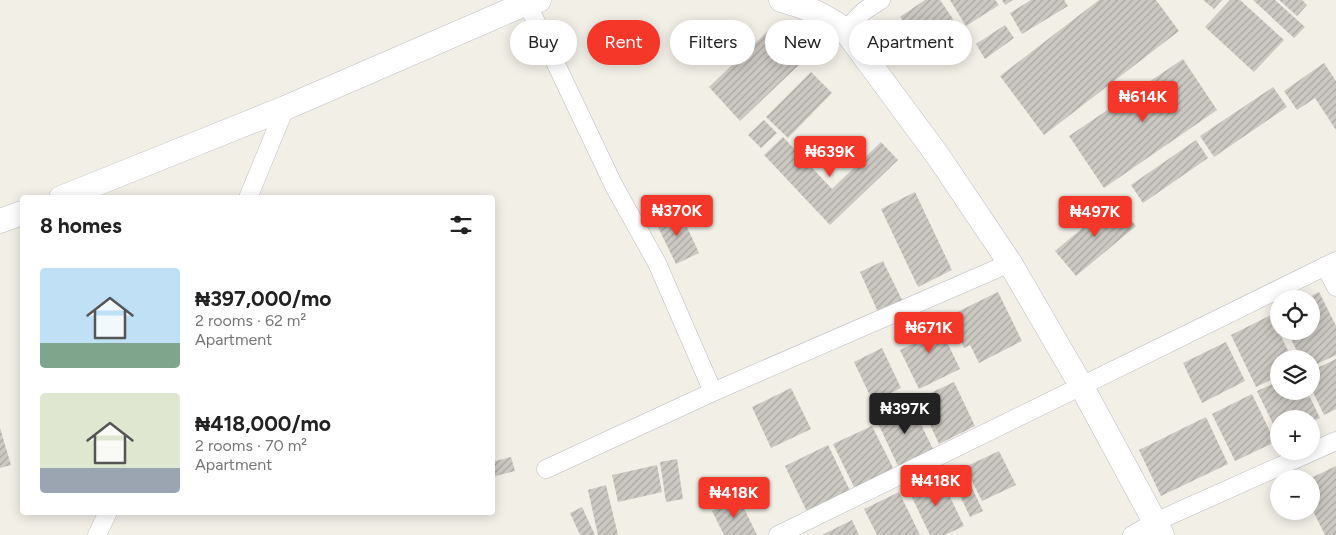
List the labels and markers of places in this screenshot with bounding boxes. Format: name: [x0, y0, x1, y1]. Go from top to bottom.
pin: ₦614K: [1108, 80, 1178, 123]
pin: ₦639K: [795, 136, 865, 178]
pin: ₦370K: [642, 194, 712, 237]
pin: ₦497K: [1060, 196, 1130, 238]
pin: ₦671K: [894, 312, 964, 354]
pin: ₦397K: [870, 392, 940, 435]
pin: ₦418K: [901, 464, 971, 507]
pin: ₦418K: [699, 476, 769, 519]

